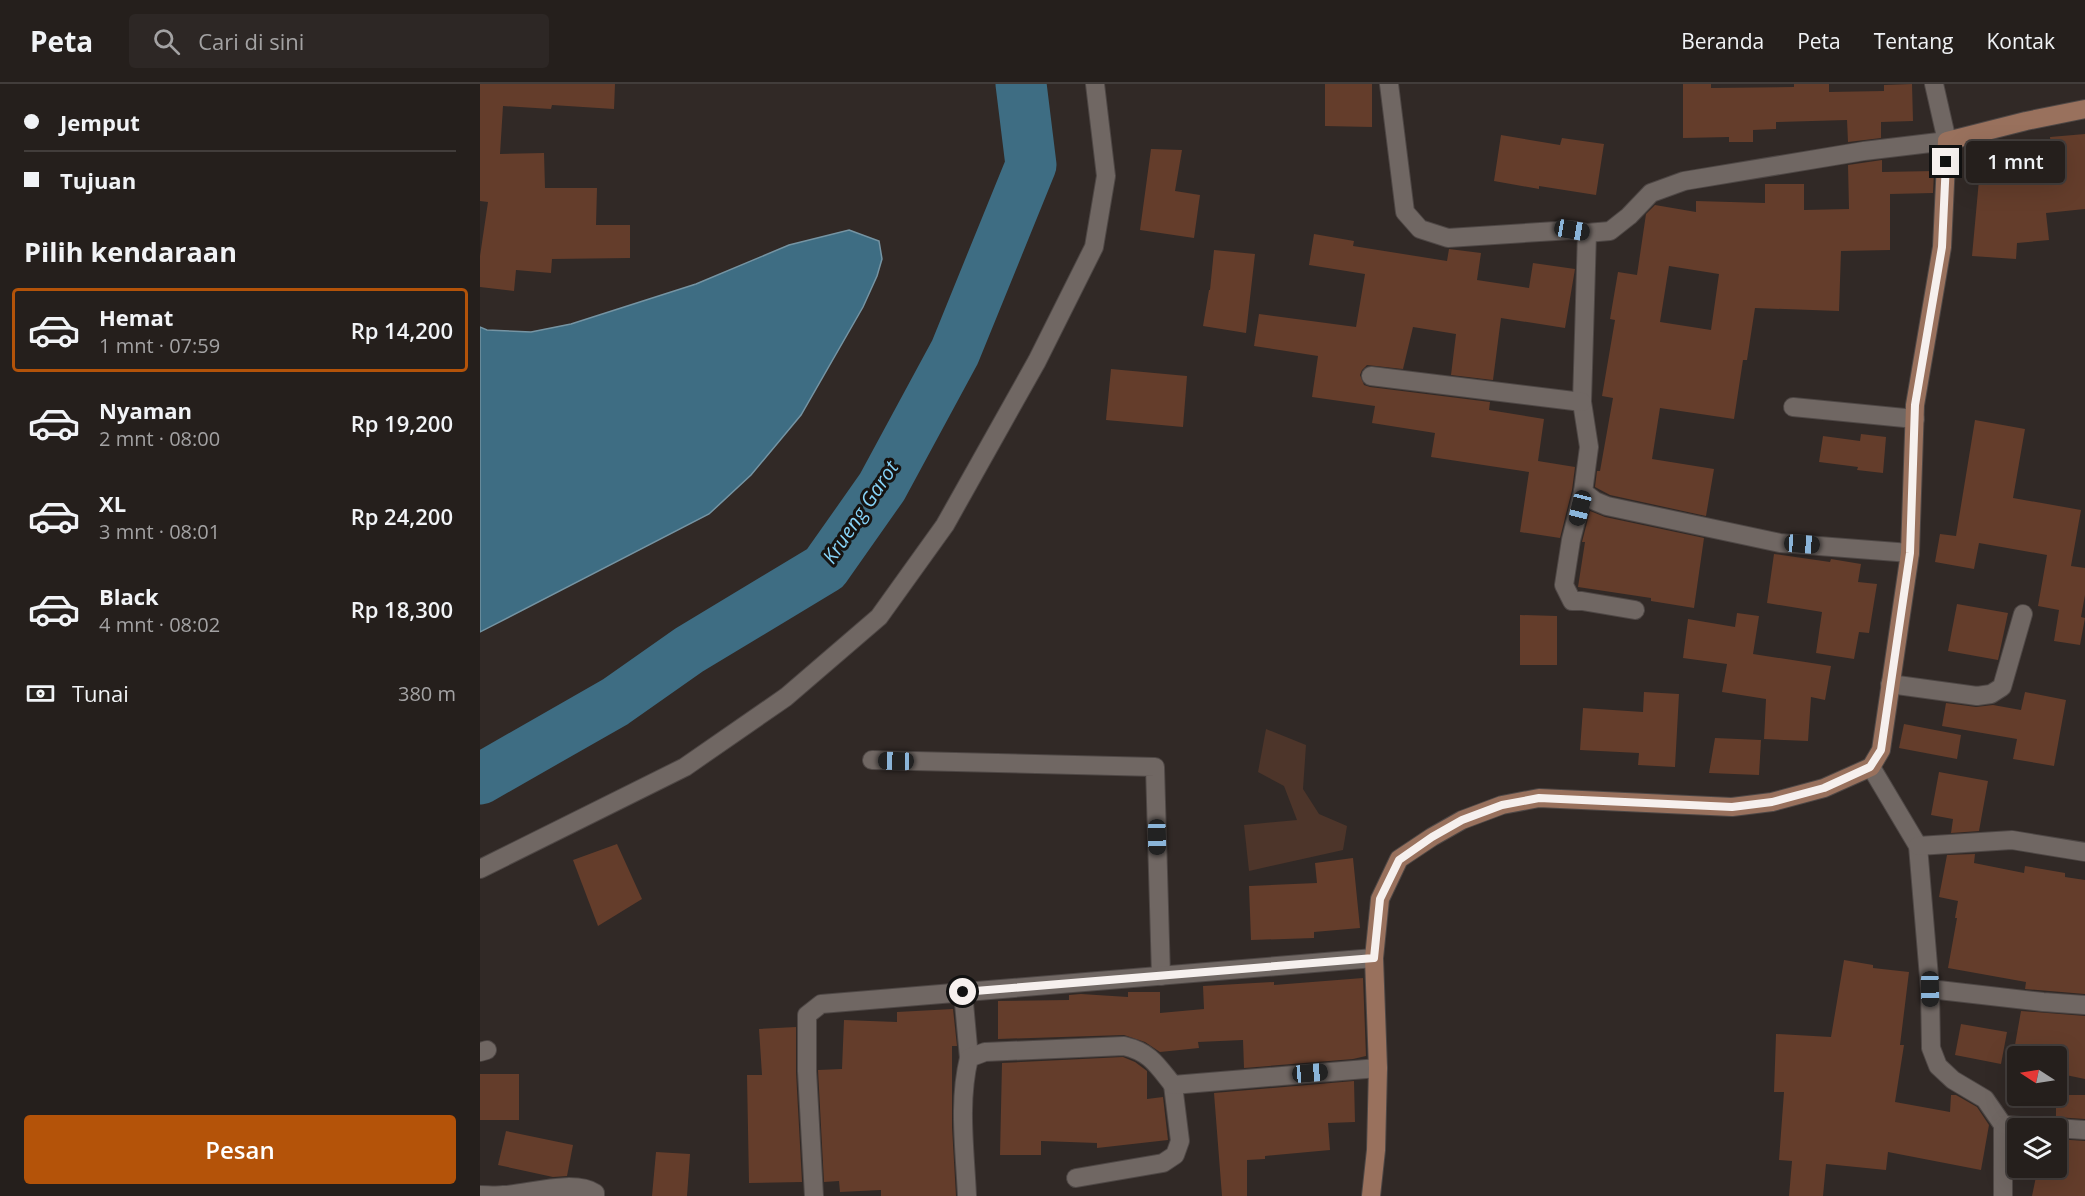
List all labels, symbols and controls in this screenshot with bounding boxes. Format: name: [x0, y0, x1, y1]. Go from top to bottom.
search box: [129, 14, 549, 68]
text: Peta: [30, 22, 93, 60]
icon: search: [150, 25, 183, 58]
text: Cari di sini: [198, 26, 304, 56]
text: Beranda: [1681, 27, 1764, 55]
text: Peta: [1797, 27, 1841, 55]
text: Tentang: [1874, 27, 1953, 55]
text: Kontak: [1986, 27, 2055, 55]
text: Jemput: [60, 107, 140, 137]
callout: 1 mnt: [1967, 141, 2066, 183]
route end: [1932, 148, 1959, 175]
text: 1 mnt: [1987, 148, 2044, 175]
text: Tujuan: [60, 165, 136, 195]
car: [1553, 218, 1591, 242]
text: Pilih kendaraan: [24, 233, 237, 270]
text: Hemat: [99, 302, 173, 332]
icon: car: [27, 303, 81, 357]
text: Rp 14,200: [351, 315, 453, 345]
text: 1 mnt · 07:59: [99, 332, 220, 359]
text: Nyaman: [99, 395, 192, 425]
icon: car: [27, 396, 81, 450]
text: Rp 19,200: [351, 408, 453, 438]
text: 2 mnt · 08:00: [99, 425, 220, 452]
water label: Krueng Garot: [816, 454, 905, 569]
text: XL: [99, 488, 126, 518]
car: [1567, 488, 1593, 528]
icon: car: [27, 489, 81, 543]
text: Rp 24,200: [351, 501, 453, 531]
text: 3 mnt · 08:01: [99, 518, 220, 545]
car: [1783, 534, 1821, 554]
text: Black: [99, 581, 159, 611]
icon: car: [27, 582, 81, 636]
text: Rp 18,300: [351, 594, 453, 624]
text: 4 mnt · 08:02: [99, 611, 220, 638]
icon: cash: [24, 677, 57, 710]
text: Tunai: [72, 678, 129, 708]
text: 380 m: [398, 680, 456, 707]
car: [878, 752, 914, 770]
car: [1148, 819, 1166, 855]
car: [1921, 971, 1939, 1007]
route start: [949, 978, 976, 1005]
north arrow: [2007, 1046, 2067, 1106]
map controls: [2007, 1046, 2067, 1178]
car: [1291, 1062, 1329, 1084]
button: Pesan: [24, 1115, 456, 1184]
button: layers: [2007, 1118, 2067, 1178]

